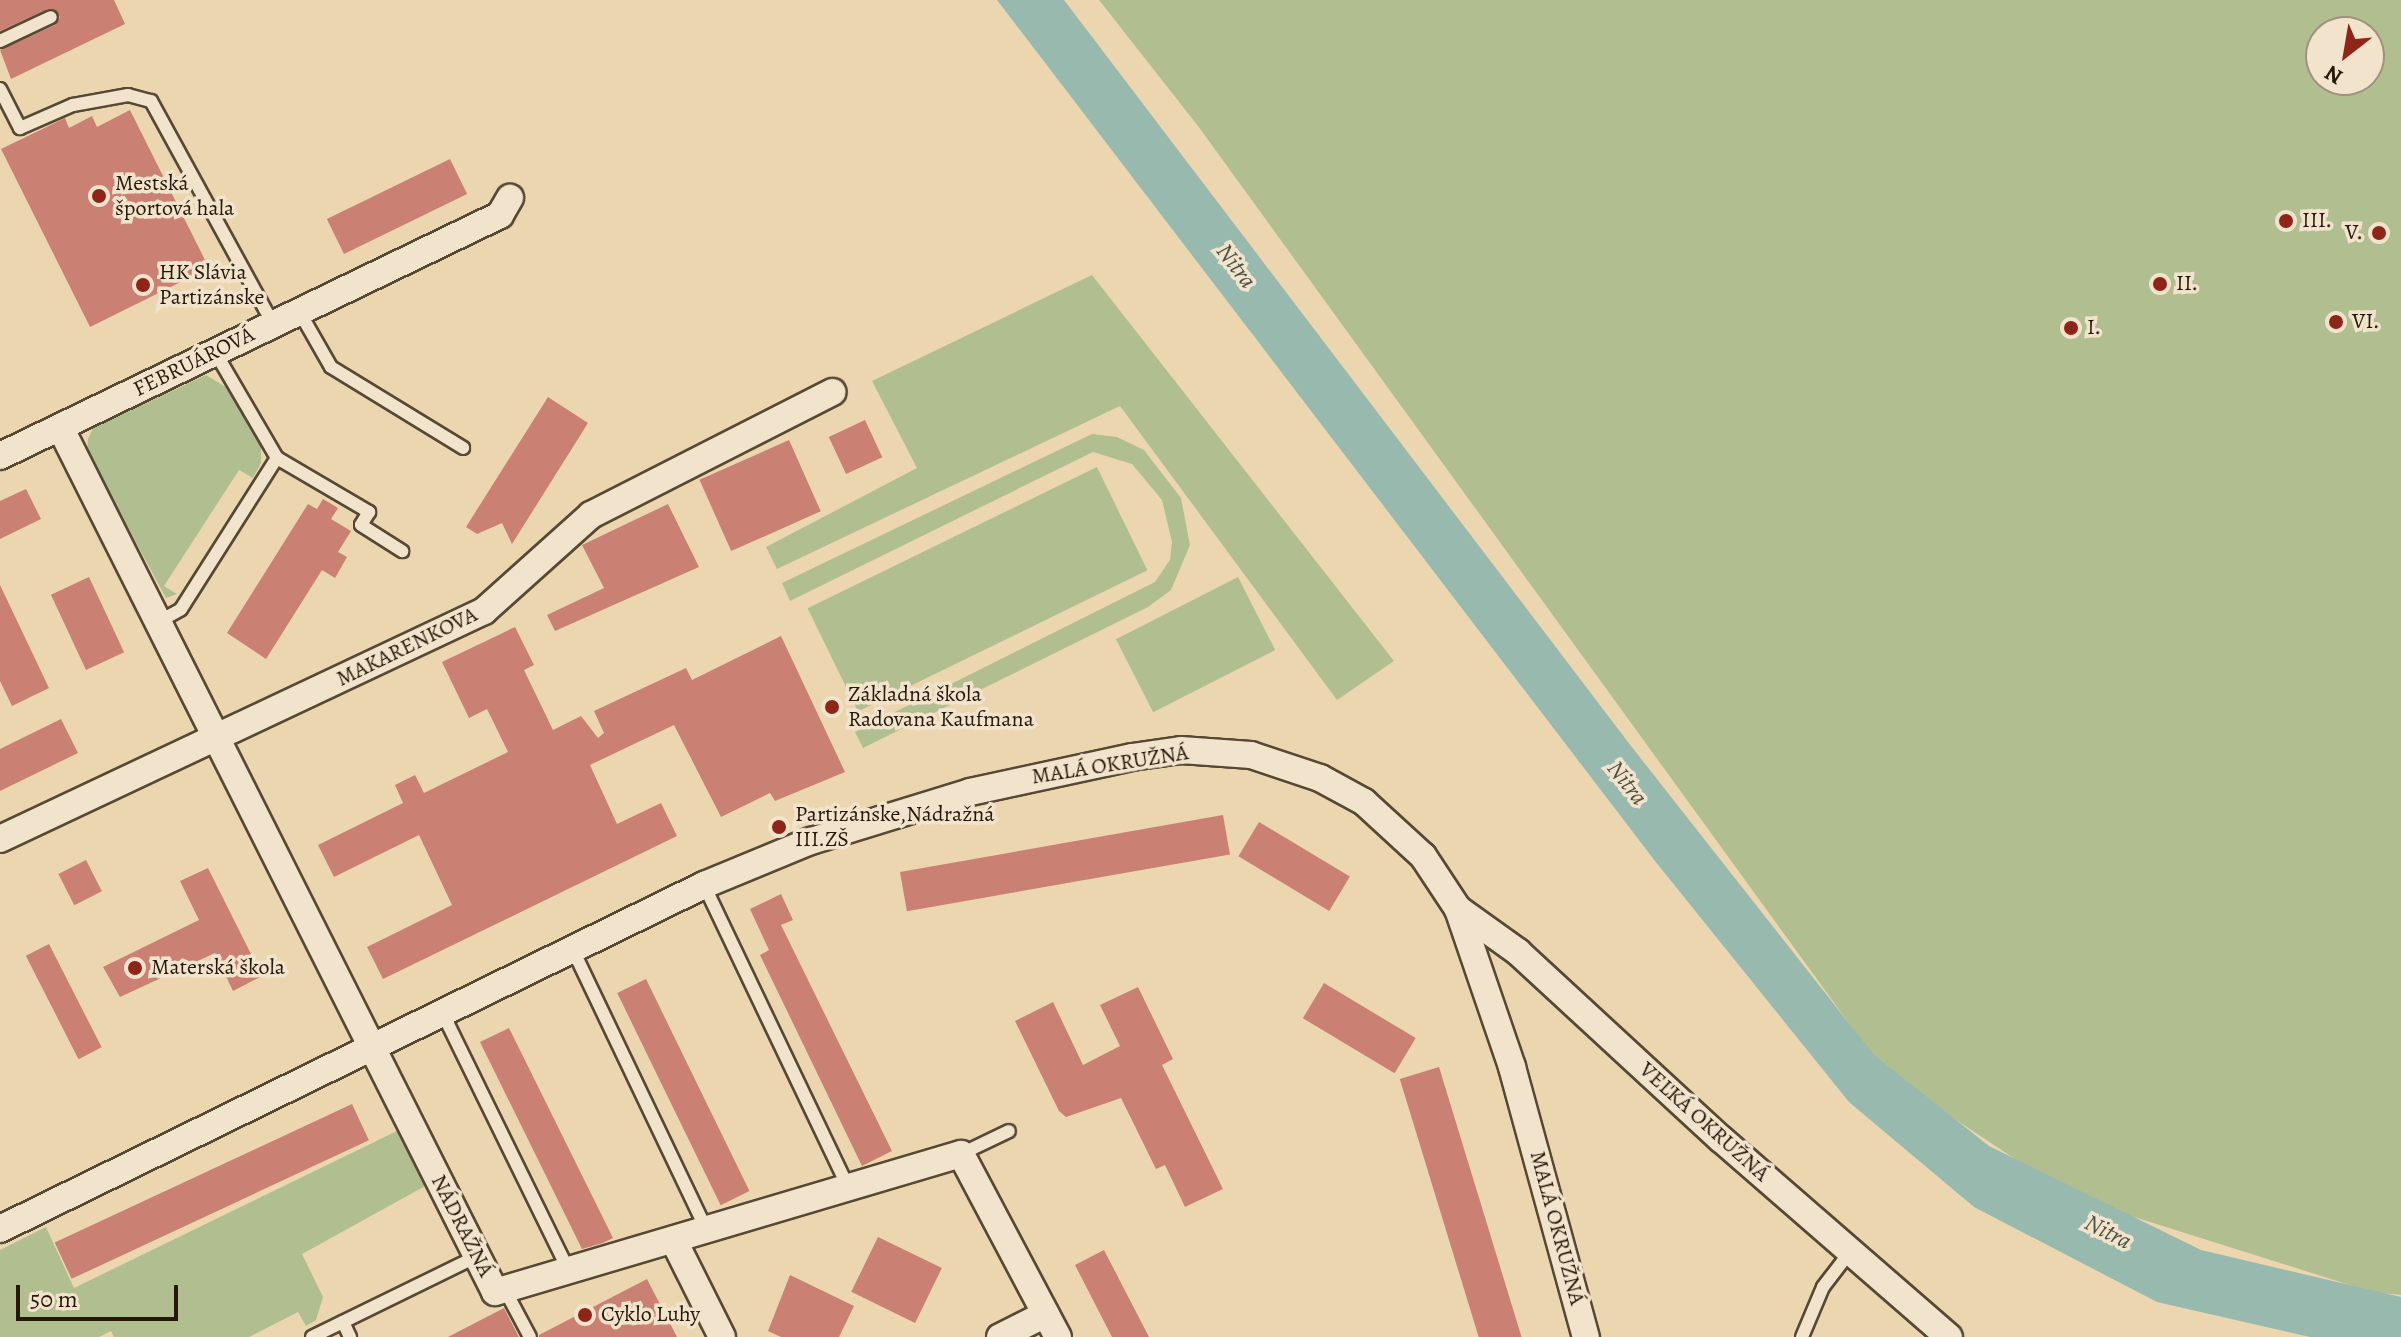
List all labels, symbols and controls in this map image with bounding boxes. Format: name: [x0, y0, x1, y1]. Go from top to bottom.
north arrow: [2305, 16, 2385, 96]
text: N: [2319, 58, 2348, 92]
place label: Mestská športová hala: [115, 170, 234, 222]
marker: Mestská športová hala: [90, 187, 108, 205]
place label: III.: [2302, 208, 2332, 234]
marker: III.: [2277, 212, 2295, 230]
place label: V.: [2345, 220, 2363, 246]
marker: V.: [2370, 224, 2388, 242]
water label: Nitra: [1210, 238, 1262, 294]
place label: HK Slávia Partizánske: [159, 259, 264, 310]
place label: II.: [2176, 271, 2198, 297]
marker: II.: [2151, 275, 2169, 293]
marker: HK Slávia Partizánske: [134, 276, 152, 294]
place label: VI.: [2352, 309, 2379, 335]
marker: VI.: [2327, 313, 2345, 331]
place label: I.: [2087, 315, 2101, 341]
marker: I.: [2062, 319, 2080, 337]
street label: FEBRUÁROVÁ: [129, 321, 259, 403]
street label: MAKARENKOVA: [332, 602, 482, 692]
place label: Základná škola Radovana Kaufmana: [848, 681, 1034, 732]
marker: Základná škola Radovana Kaufmana: [823, 698, 841, 716]
street label: MALÁ OKRUŽNÁ: [1030, 740, 1190, 790]
water label: Nitra: [1601, 755, 1653, 811]
place label: Partizánske,Nádražná III.ZŠ: [795, 801, 995, 852]
marker: Partizánske,Nádražná III.ZŠ: [770, 818, 788, 836]
place label: Materská škola: [151, 955, 285, 981]
marker: Materská škola: [126, 959, 144, 977]
street label: VEĽKÁ OKRUŽNÁ: [1634, 1057, 1774, 1187]
street label: MALÁ OKRUŽNÁ: [1524, 1148, 1590, 1308]
street label: NÁDRAŽNÁ: [425, 1170, 499, 1282]
water label: Nitra: [2080, 1208, 2136, 1256]
scale bar: [20, 1269, 182, 1319]
text: 50 m: [30, 1283, 78, 1315]
place label: Cyklo Luhy: [601, 1302, 700, 1328]
marker: Cyklo Luhy: [576, 1306, 594, 1324]

